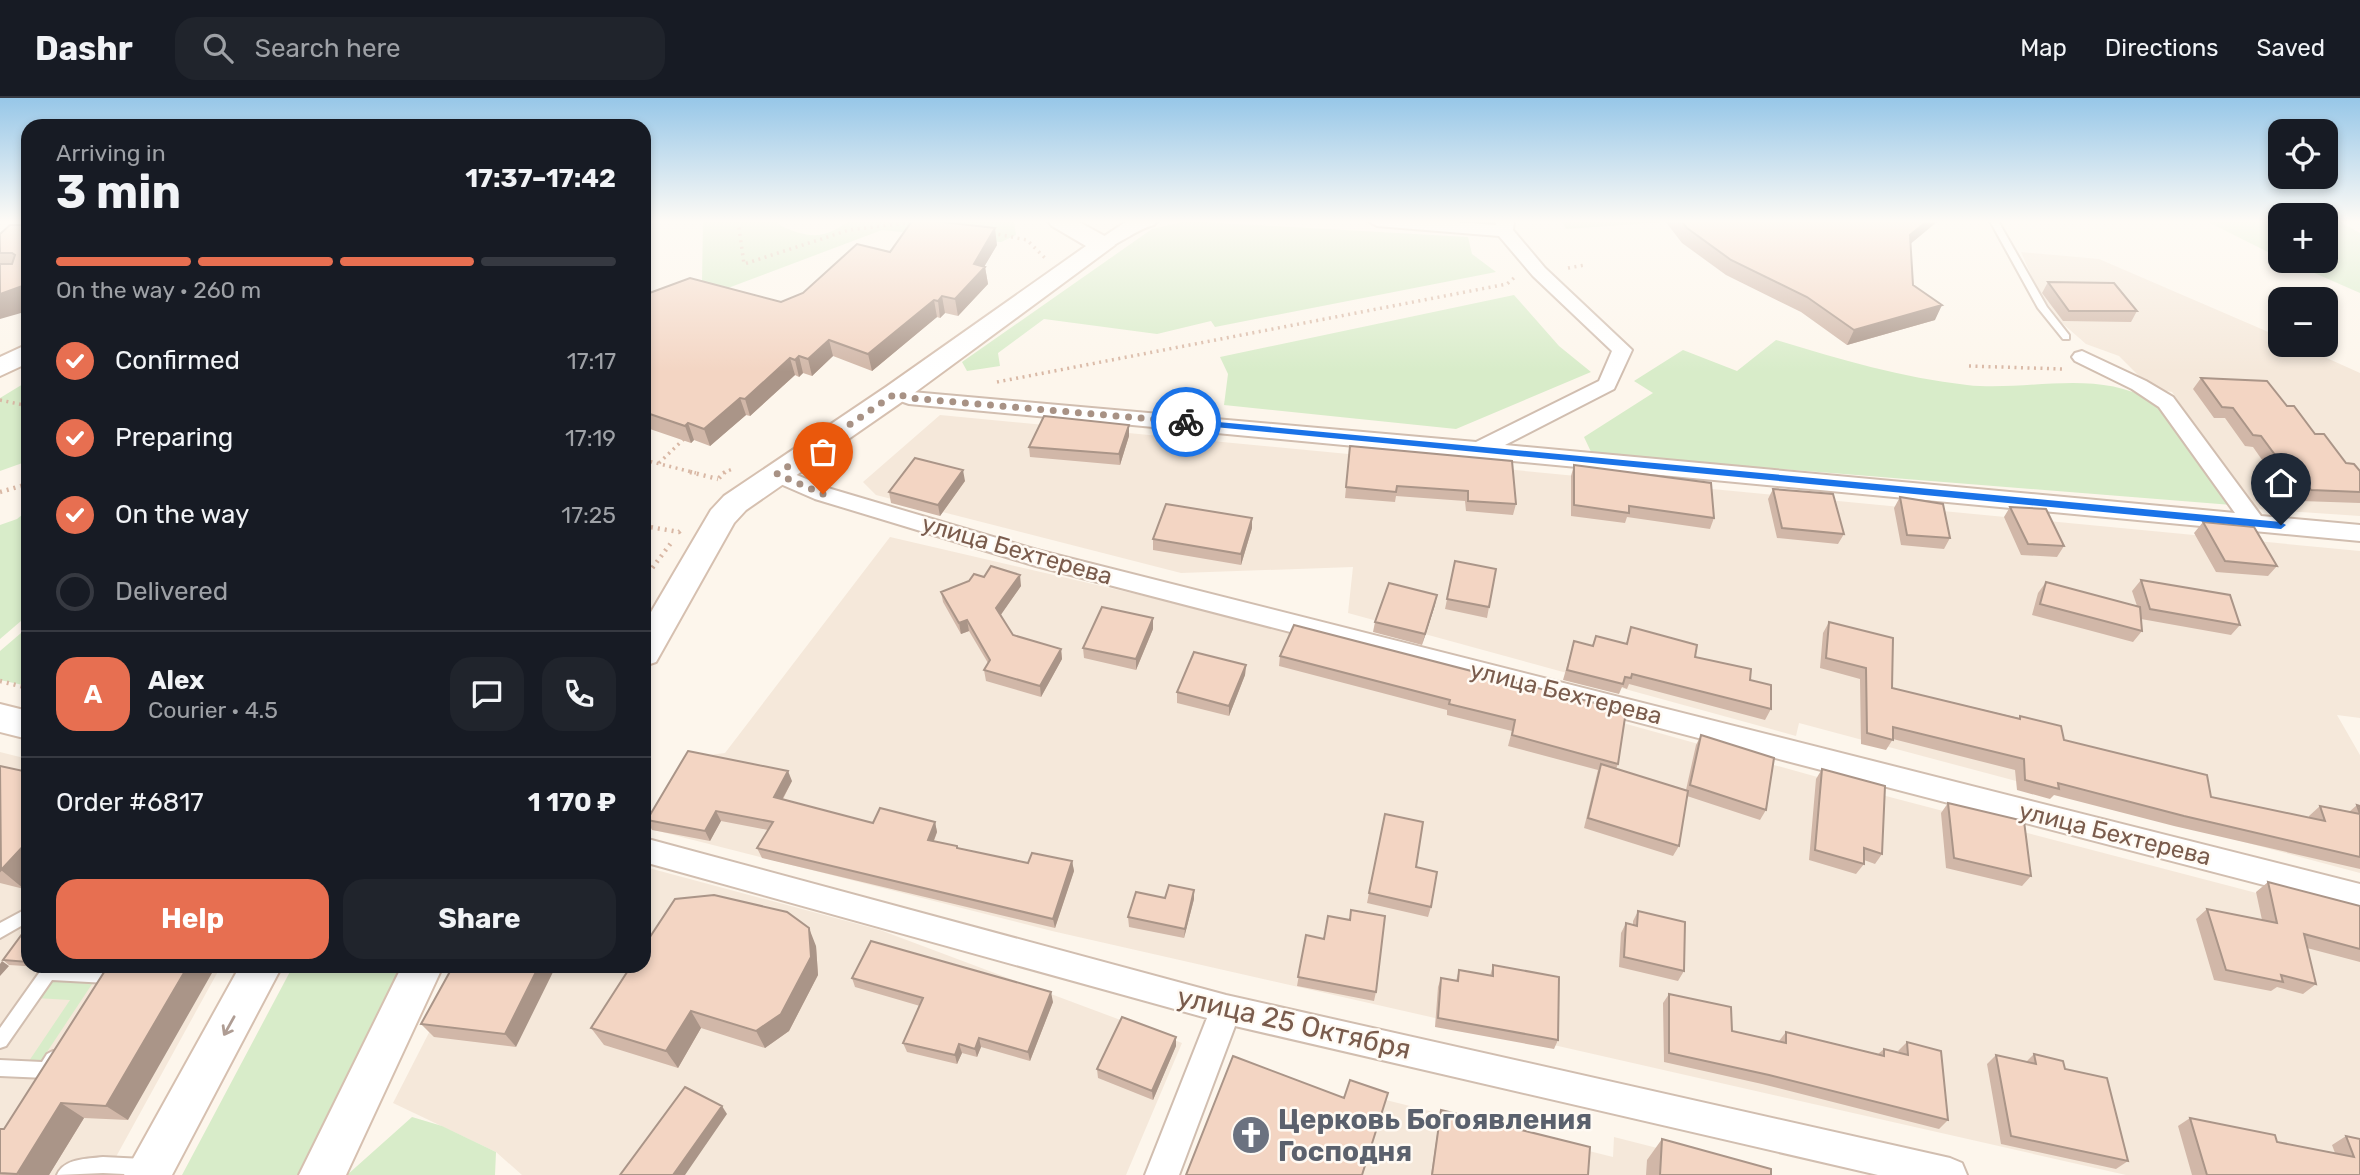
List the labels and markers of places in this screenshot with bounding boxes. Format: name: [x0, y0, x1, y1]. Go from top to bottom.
pin: [793, 422, 853, 494]
pin: [2251, 453, 2311, 525]
place label: Церковь Богоявления Господня: [1278, 1103, 1592, 1168]
church icon: Церковь Богоявления Господня: [1230, 1114, 1272, 1156]

